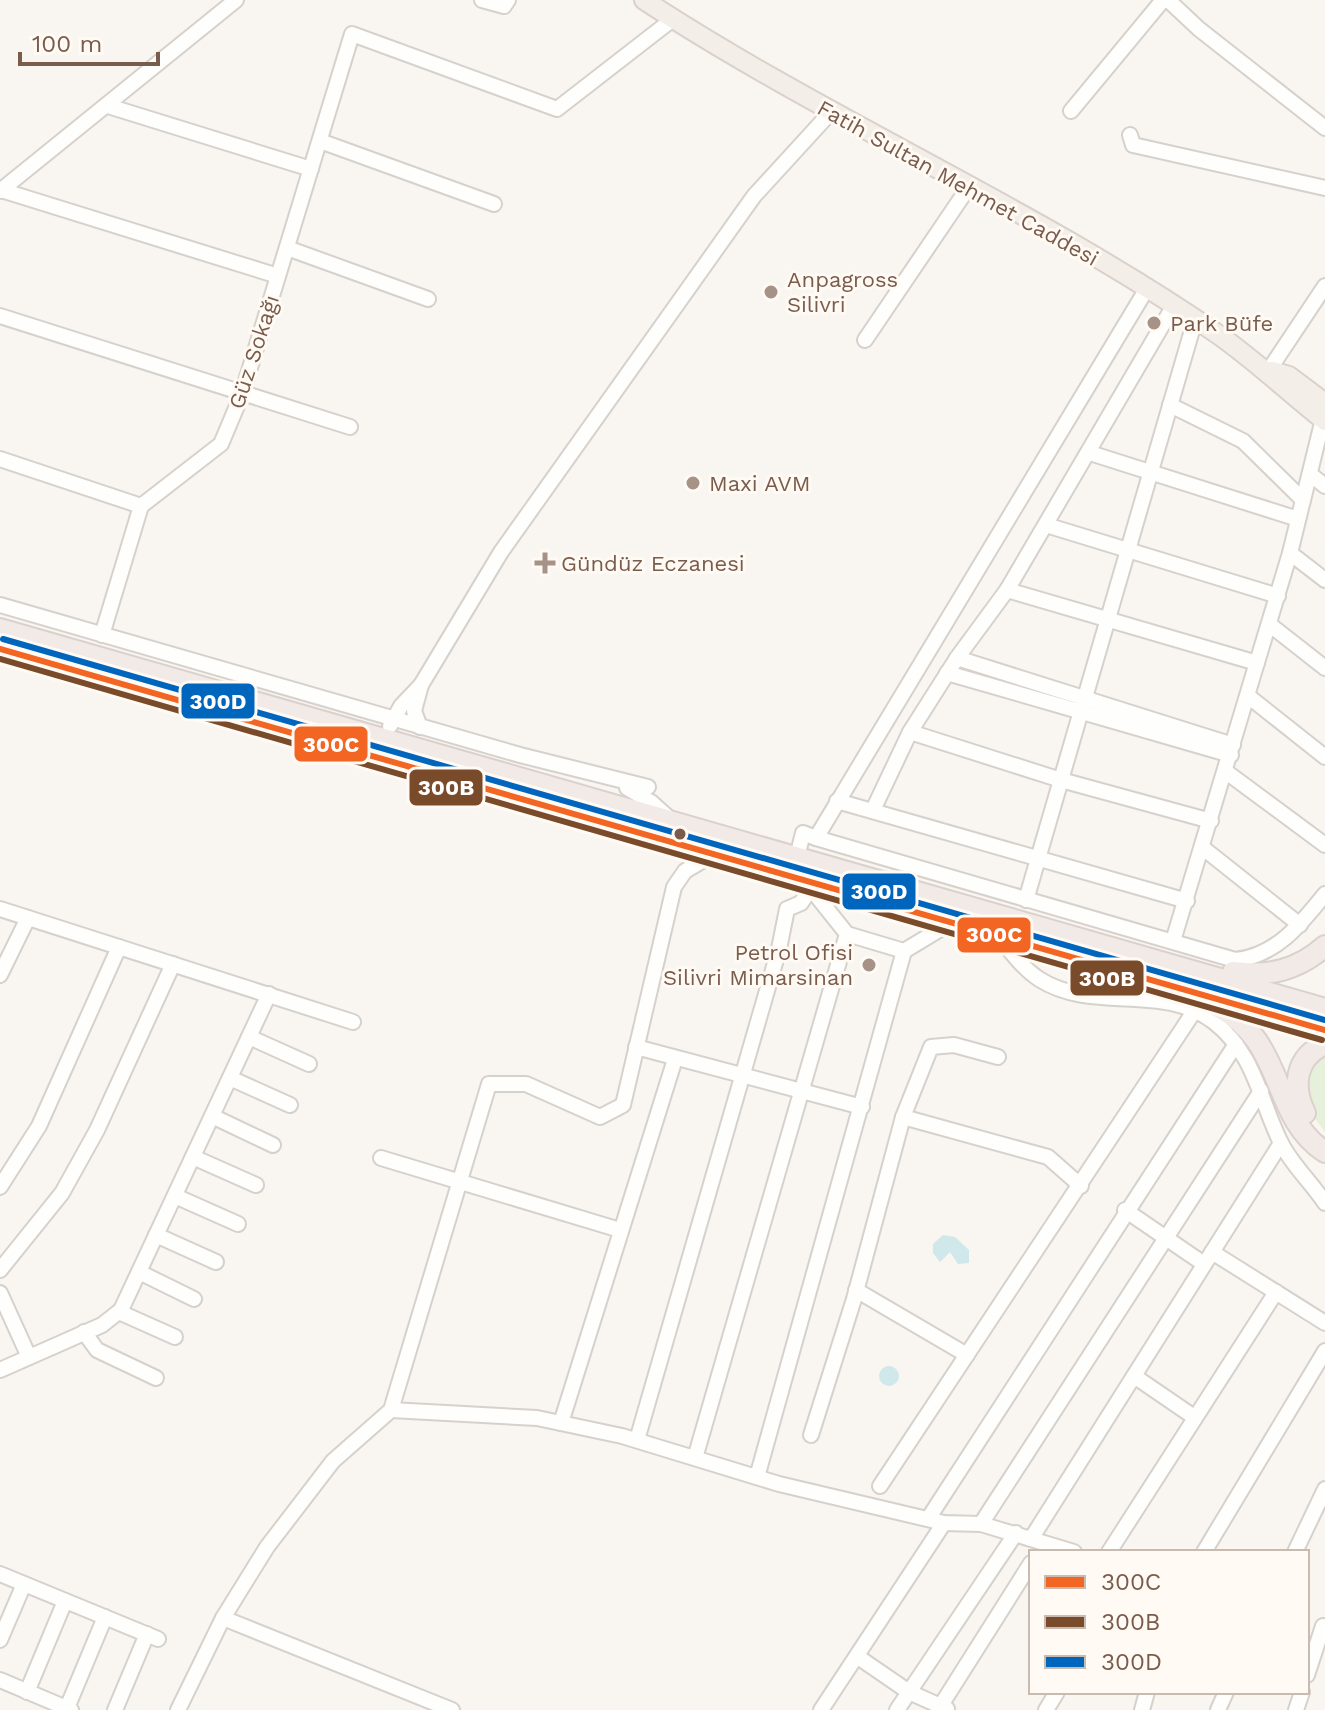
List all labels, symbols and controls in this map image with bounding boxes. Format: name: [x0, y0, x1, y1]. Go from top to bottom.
scale bar: [20, 16, 158, 66]
text: 100 m: [32, 30, 102, 58]
street label: Fatih Sultan Mehmet Caddesi: [813, 95, 1103, 271]
place label: Anpagross Silivri: [787, 267, 898, 317]
marker: Anpagross Silivri: [762, 283, 780, 301]
street label: Güz Sokağı: [224, 292, 284, 412]
place label: Park Büfe: [1170, 311, 1273, 336]
marker: Park Büfe: [1145, 314, 1163, 332]
place label: Maxi AVM: [709, 471, 811, 496]
marker: Maxi AVM: [684, 474, 702, 492]
place label: Gündüz Eczanesi: [561, 551, 745, 576]
marker: Gündüz Eczanesi: [536, 554, 554, 572]
line badge: 300D: [180, 682, 256, 720]
text: 300D: [189, 689, 247, 714]
line badge: 300C: [293, 725, 369, 763]
text: 300C: [303, 732, 359, 757]
line badge: 300B: [408, 768, 484, 807]
text: 300B: [418, 775, 474, 800]
unlabelled marker: [672, 826, 688, 842]
line badge: 300D: [841, 872, 917, 911]
text: 300D: [850, 879, 908, 904]
line badge: 300C: [956, 916, 1032, 954]
text: 300C: [966, 922, 1022, 947]
place label: Petrol Ofisi Silivri Mimarsinan: [663, 940, 853, 990]
marker: Petrol Ofisi Silivri Mimarsinan: [860, 956, 878, 974]
line badge: 300B: [1069, 959, 1145, 997]
text: 300B: [1079, 966, 1135, 991]
legend: [1029, 1550, 1309, 1694]
text: 300C: [1101, 1568, 1161, 1596]
text: 300B: [1101, 1608, 1161, 1636]
text: 300D: [1101, 1648, 1162, 1676]

